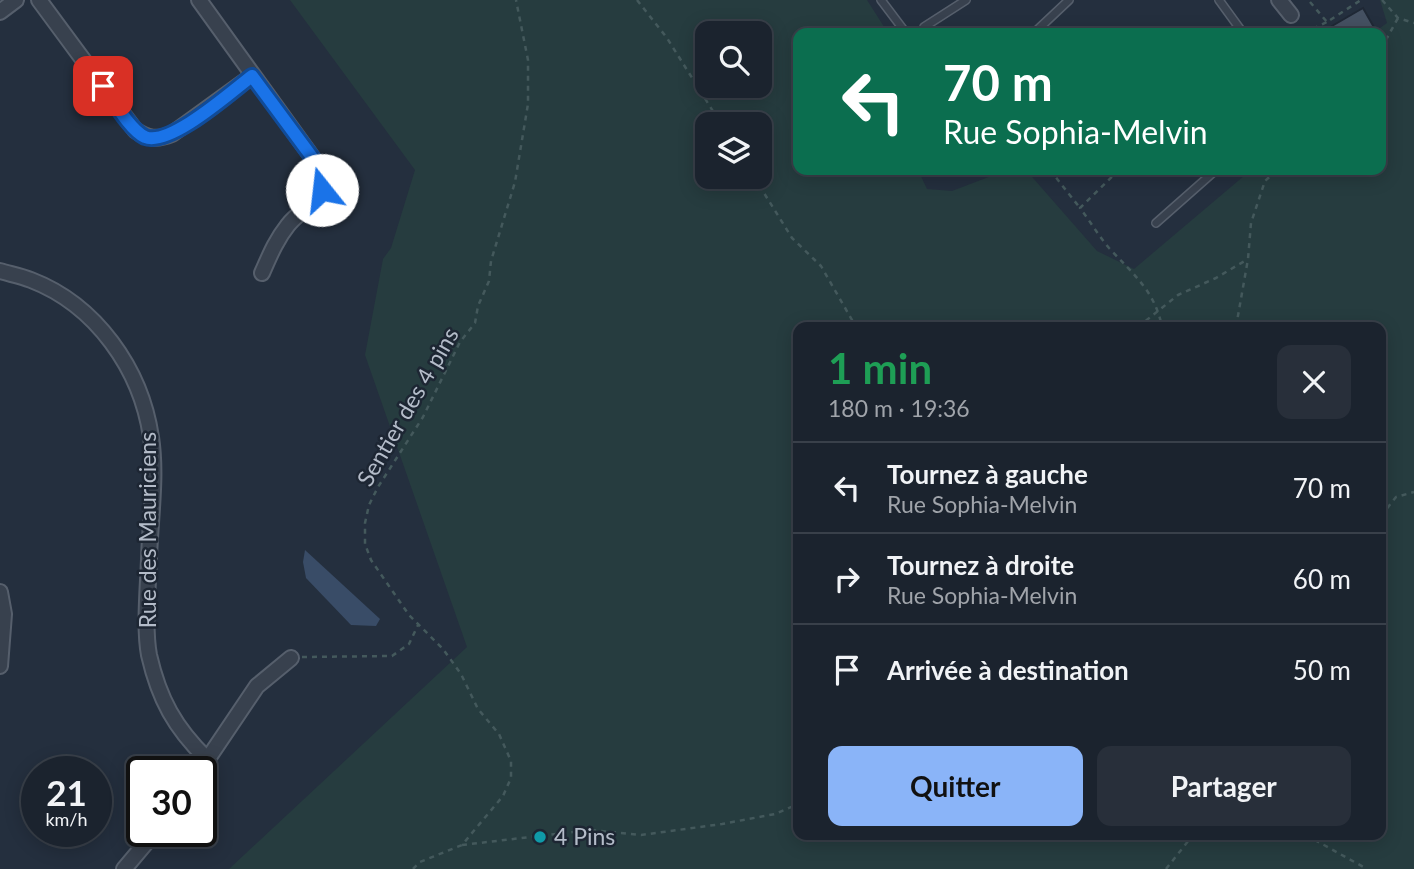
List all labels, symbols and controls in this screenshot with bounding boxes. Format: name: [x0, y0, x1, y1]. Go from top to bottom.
map controls: [695, 21, 772, 189]
button: search: [695, 21, 772, 98]
text: 70 m: [943, 53, 1053, 111]
pin: [73, 56, 133, 116]
icon: left: [828, 56, 919, 147]
icon: arrive: [84, 67, 122, 105]
button: layers: [695, 112, 772, 189]
text: Rue Sophia-Melvin: [943, 112, 1208, 151]
position arrow: [285, 153, 359, 227]
street label: Sentier des 4 pins: [350, 322, 464, 491]
text: 1 min: [828, 343, 932, 393]
button: close: [1277, 345, 1351, 419]
text: 180 m · 19:36: [828, 394, 970, 422]
street label: Rue des Mauriciens: [133, 432, 161, 628]
text: Tournez à gauche: [887, 458, 1088, 490]
icon: left: [828, 469, 866, 507]
text: 70 m: [1293, 472, 1351, 504]
text: Rue Sophia-Melvin: [887, 490, 1077, 518]
text: Tournez à droite: [887, 549, 1074, 581]
icon: right: [828, 560, 866, 598]
text: 60 m: [1293, 563, 1351, 595]
text: Rue Sophia-Melvin: [887, 581, 1077, 609]
icon: arrive: [828, 651, 866, 689]
text: Arrivée à destination: [887, 654, 1129, 686]
text: 50 m: [1293, 654, 1351, 686]
button: Quitter: [828, 746, 1083, 826]
button: Partager: [1097, 746, 1351, 826]
speed limit sign: 30: [126, 756, 217, 847]
text: 21: [46, 771, 87, 813]
text: km/h: [45, 808, 88, 830]
place label: 4 Pins: [554, 822, 615, 850]
marker: 4 Pins: [532, 829, 548, 845]

